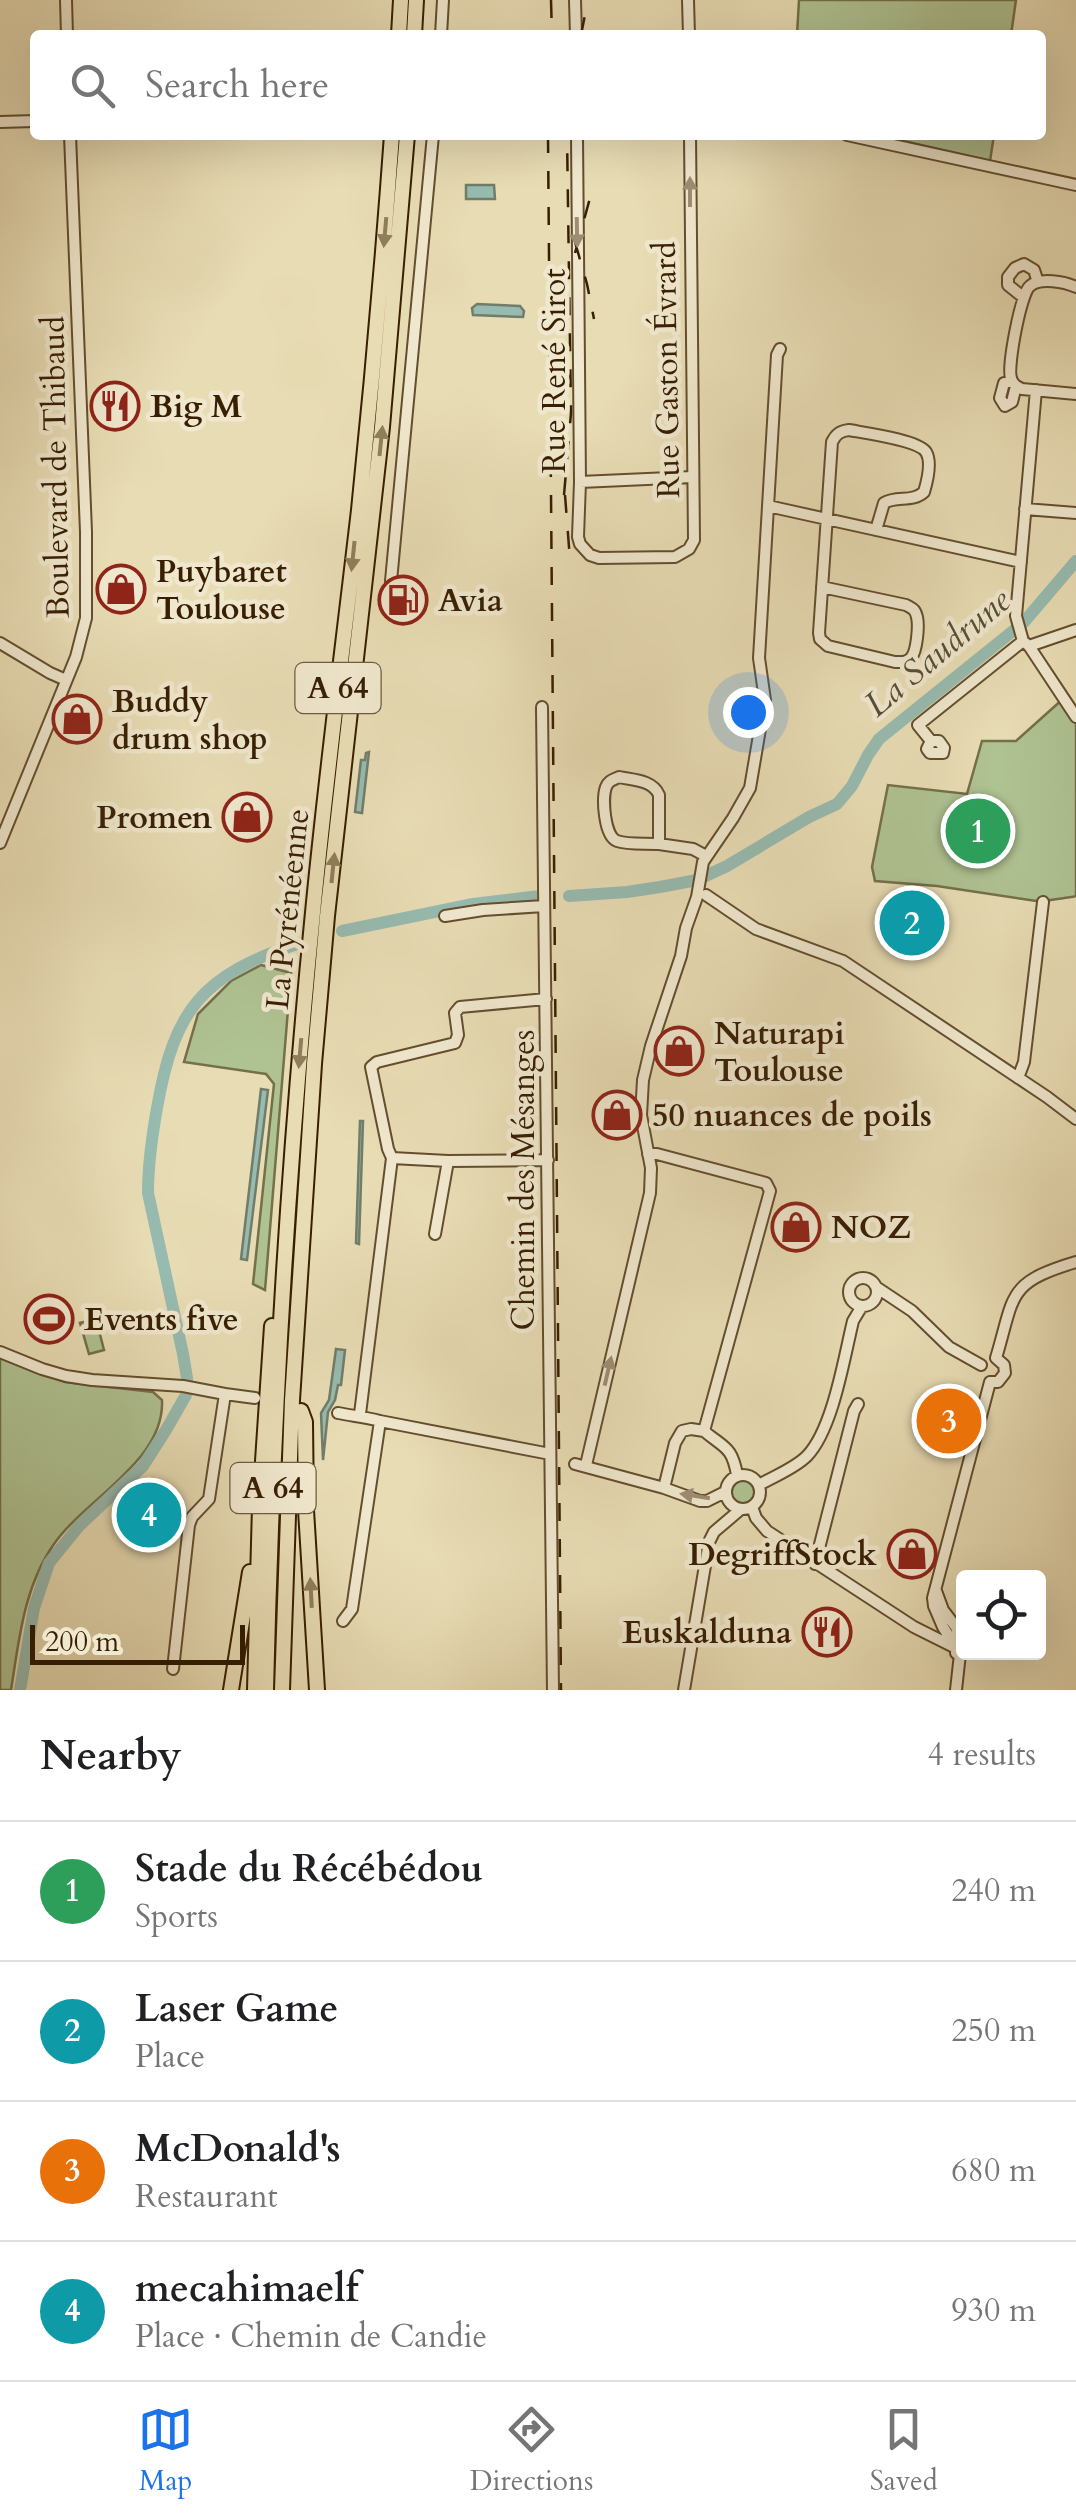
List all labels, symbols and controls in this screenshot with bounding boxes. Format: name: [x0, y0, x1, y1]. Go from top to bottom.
search box: [30, 30, 1046, 140]
icon: search: [65, 58, 120, 113]
text: Search here: [145, 59, 329, 111]
one-way arrow: [682, 176, 698, 208]
one-way arrow: [376, 217, 392, 249]
one-way arrow: [570, 217, 586, 249]
street label: Rue Gaston Évrard: [643, 241, 691, 499]
street label: Rue René Sirot: [533, 269, 577, 473]
street label: Boulevard de Thibaud: [31, 315, 81, 619]
restaurant icon: Big M: [89, 380, 141, 432]
place label: Big M: [150, 385, 242, 429]
one-way arrow: [373, 424, 389, 456]
one-way arrow: [345, 540, 361, 572]
place label: Puybaret Toulouse: [156, 550, 287, 631]
shop icon: Puybaret Toulouse: [95, 563, 147, 615]
fuel station icon: Avia: [377, 574, 429, 626]
water label: La Saudrune: [854, 577, 1021, 728]
place label: Avia: [438, 579, 503, 623]
road number: A 64: [296, 663, 380, 713]
place label: Buddy drum shop: [112, 680, 268, 761]
your location: [723, 687, 774, 738]
shop icon: Buddy drum shop: [51, 693, 103, 745]
shop icon: Promen: [221, 791, 273, 843]
pin: 1: [946, 794, 1010, 868]
place label: Promen: [96, 796, 212, 840]
street label: La Pyrénéenne: [256, 806, 320, 1012]
one-way arrow: [325, 852, 341, 883]
pin: 2: [880, 886, 944, 960]
place label: Naturapi Toulouse: [714, 1012, 845, 1093]
shop icon: Naturapi Toulouse: [653, 1025, 705, 1077]
street label: Chemin des Mésanges: [502, 1030, 546, 1330]
one-way arrow: [292, 1037, 308, 1069]
shop icon: 50 nuances de poils: [591, 1089, 643, 1141]
place label: 50 nuances de poils: [652, 1094, 932, 1138]
shop icon: NOZ: [770, 1201, 822, 1253]
place label: NOZ: [831, 1206, 911, 1250]
sports icon: Events five: [23, 1293, 75, 1345]
place label: Events five: [84, 1298, 239, 1342]
one-way arrow: [601, 1355, 616, 1386]
pin: 3: [916, 1384, 982, 1458]
road number: A 64: [230, 1463, 316, 1513]
pin: 4: [116, 1478, 182, 1552]
one-way arrow: [679, 1488, 710, 1504]
shop icon: DegriffStock: [886, 1528, 938, 1580]
place label: DegriffStock: [688, 1533, 877, 1577]
map controls: [956, 1570, 1046, 1660]
button: locate: [956, 1570, 1046, 1660]
one-way arrow: [303, 1576, 319, 1608]
restaurant icon: Euskalduna: [801, 1606, 853, 1658]
place label: Euskalduna: [622, 1611, 792, 1655]
scale bar: [30, 1620, 245, 1664]
text: 200 m: [45, 1623, 119, 1661]
text: Nearby: [40, 1727, 182, 1784]
text: 4 results: [928, 1733, 1036, 1777]
text: Stade du Récébédou: [135, 1843, 483, 1895]
text: 1: [64, 1869, 81, 1913]
text: 240 m: [951, 1869, 1036, 1913]
text: Sports: [135, 1895, 218, 1939]
text: Laser Game: [135, 1983, 338, 2035]
text: 2: [64, 2009, 81, 2053]
text: 250 m: [951, 2009, 1036, 2053]
text: Place: [135, 2035, 205, 2079]
text: McDonald's: [135, 2123, 341, 2175]
text: 3: [64, 2149, 81, 2193]
text: 680 m: [951, 2149, 1036, 2193]
text: Restaurant: [135, 2175, 278, 2219]
text: mecahimaelf: [135, 2263, 358, 2315]
text: 4: [64, 2289, 81, 2333]
text: 930 m: [951, 2289, 1036, 2333]
text: Place · Chemin de Candie: [135, 2315, 487, 2359]
tab: Map: [138, 2402, 193, 2500]
tab: Directions: [470, 2402, 593, 2500]
tab: Saved: [870, 2402, 938, 2500]

